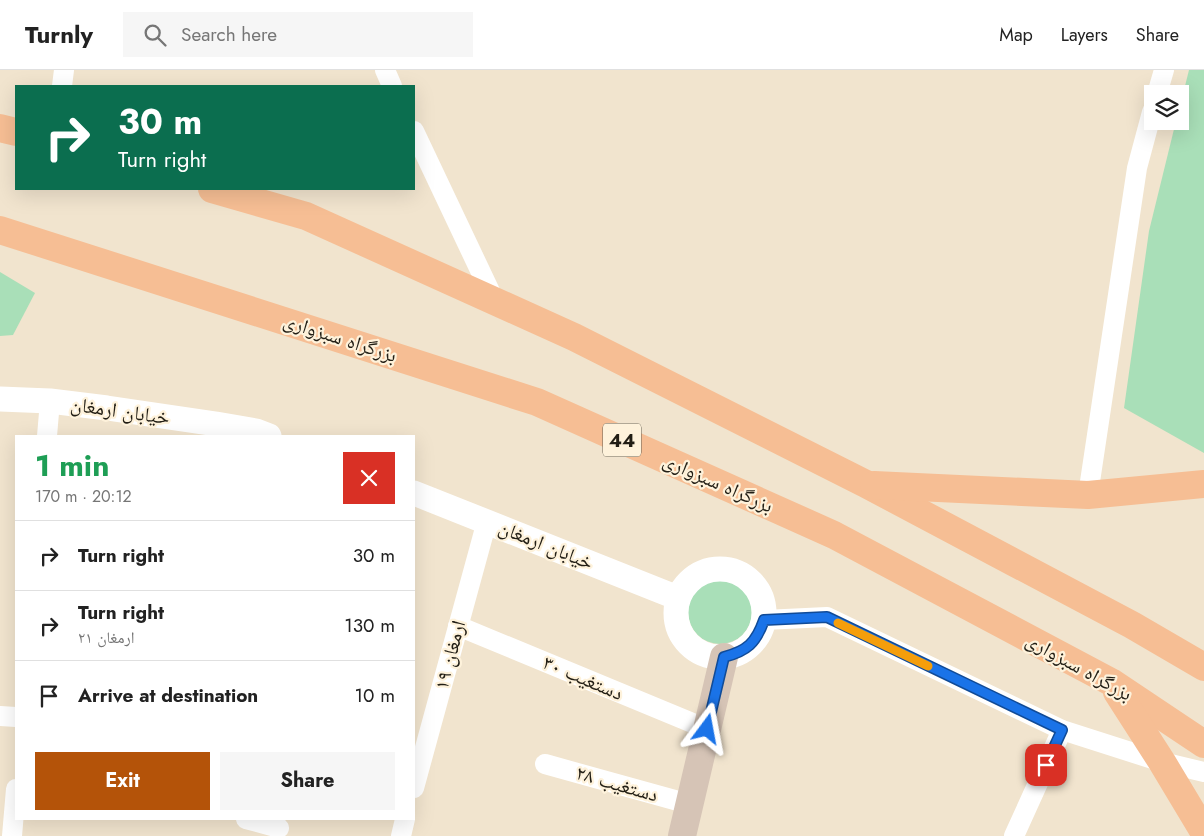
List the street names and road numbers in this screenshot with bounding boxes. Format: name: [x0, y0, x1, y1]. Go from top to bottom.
street label: بزرگراه سبزواری: [279, 306, 401, 370]
street label: خیابان ارمغان: [69, 390, 172, 432]
road number: 44: [603, 424, 641, 456]
street label: بزرگراه سبزواری: [658, 446, 778, 520]
street label: خیابان ارمغان: [494, 513, 598, 577]
street label: ارمغان ۱۹: [427, 617, 473, 693]
street label: بزرگراه سبزواری: [1020, 626, 1138, 708]
street label: دستغیب ۳۰: [538, 648, 628, 708]
street label: دستغیب ۲۸: [572, 758, 662, 810]

